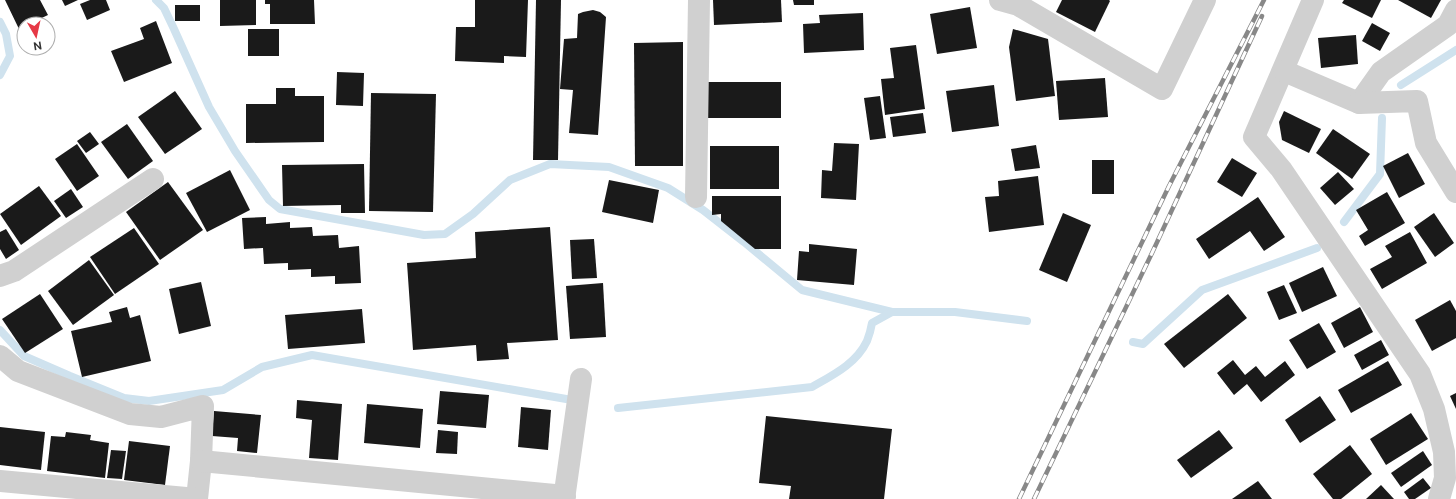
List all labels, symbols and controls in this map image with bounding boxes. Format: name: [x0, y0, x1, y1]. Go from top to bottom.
north arrow: [16, 16, 56, 56]
text: N: [32, 39, 43, 52]

